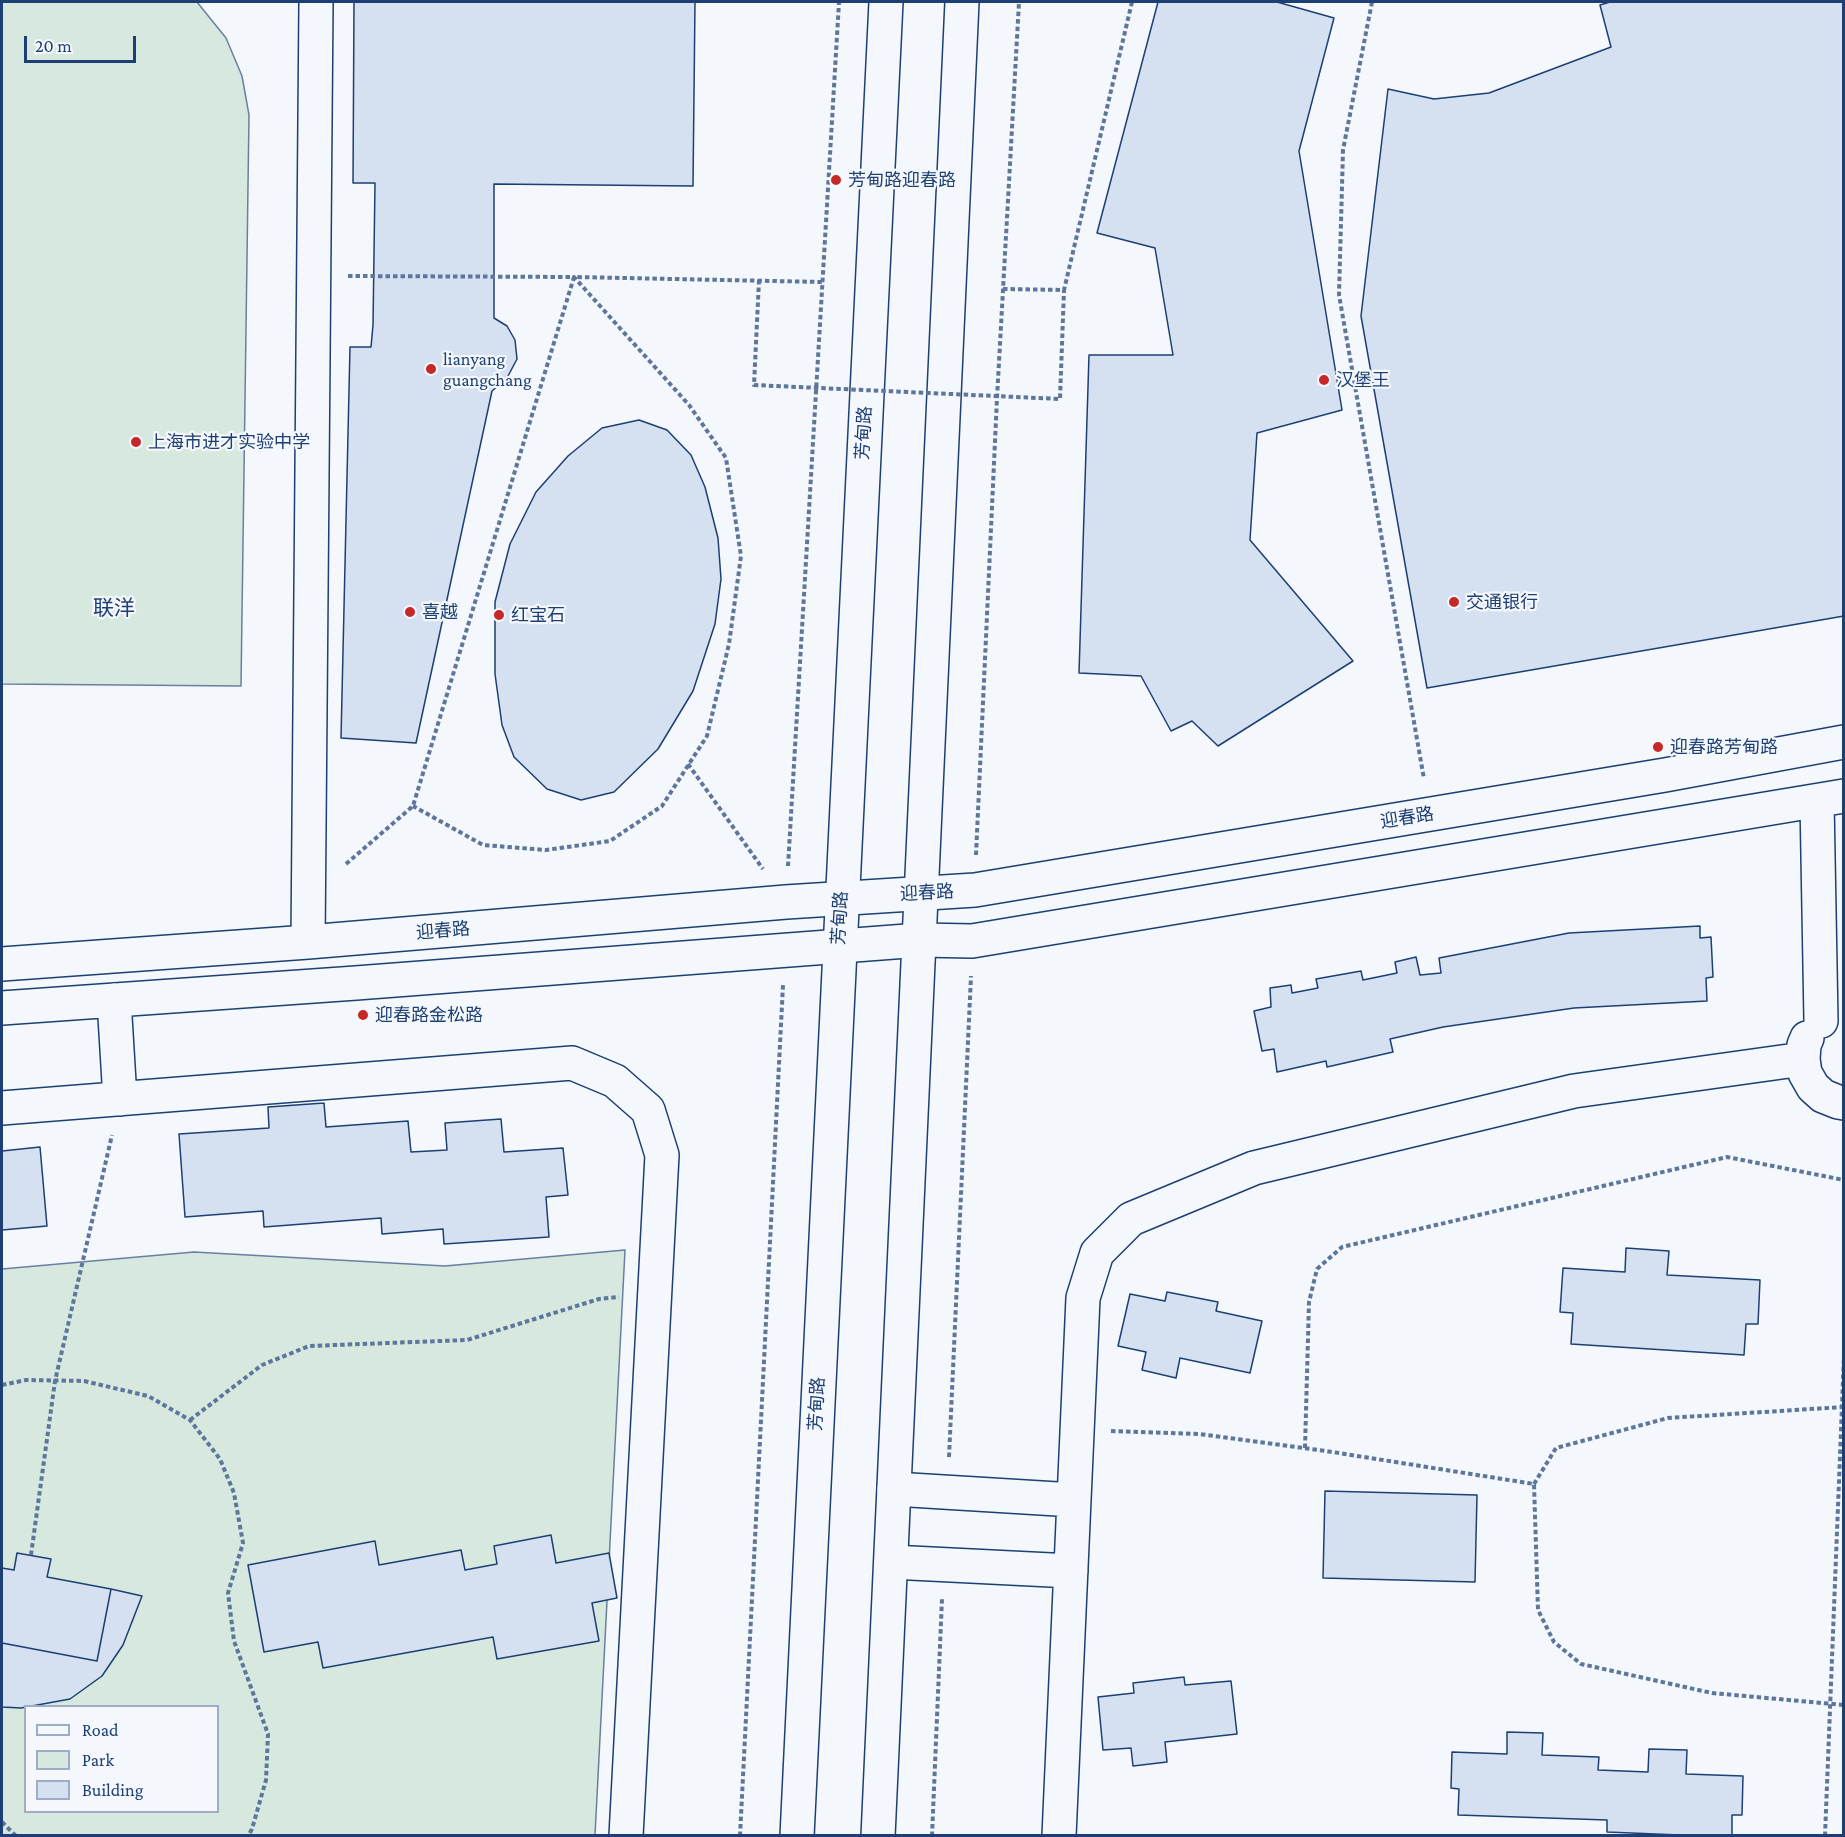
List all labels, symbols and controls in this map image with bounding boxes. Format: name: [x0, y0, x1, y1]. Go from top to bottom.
scale bar: [27, 24, 140, 62]
text: 20 m: [35, 36, 72, 56]
place label: 芳甸路迎春路: [848, 169, 956, 191]
marker: 芳甸路迎春路: [829, 173, 843, 187]
place label: lianyang guangchang: [443, 348, 532, 391]
marker: lianyang guangchang: [424, 362, 438, 376]
place label: 汉堡王: [1336, 369, 1390, 391]
marker: 汉堡王: [1317, 373, 1331, 387]
street label: 芳甸路: [852, 405, 876, 461]
place label: 上海市进才实验中学: [148, 431, 310, 453]
marker: 上海市进才实验中学: [129, 435, 143, 449]
place label: 交通银行: [1466, 591, 1538, 613]
marker: 交通银行: [1447, 595, 1461, 609]
district label: 联洋: [93, 596, 135, 622]
place label: 喜越: [422, 601, 458, 623]
place label: 红宝石: [511, 604, 565, 626]
marker: 喜越: [403, 605, 417, 619]
marker: 红宝石: [492, 608, 506, 622]
place label: 迎春路芳甸路: [1670, 736, 1778, 758]
marker: 迎春路芳甸路: [1651, 740, 1665, 754]
street label: 迎春路: [1379, 803, 1435, 833]
street label: 迎春路: [899, 881, 955, 905]
street label: 芳甸路: [828, 890, 852, 946]
street label: 迎春路: [415, 918, 471, 944]
place label: 迎春路金松路: [375, 1004, 483, 1026]
marker: 迎春路金松路: [356, 1008, 370, 1022]
street label: 芳甸路: [805, 1376, 829, 1432]
legend: [24, 1705, 219, 1813]
text: Road: [82, 1720, 119, 1740]
text: Park: [82, 1750, 114, 1770]
text: Building: [82, 1780, 143, 1800]

